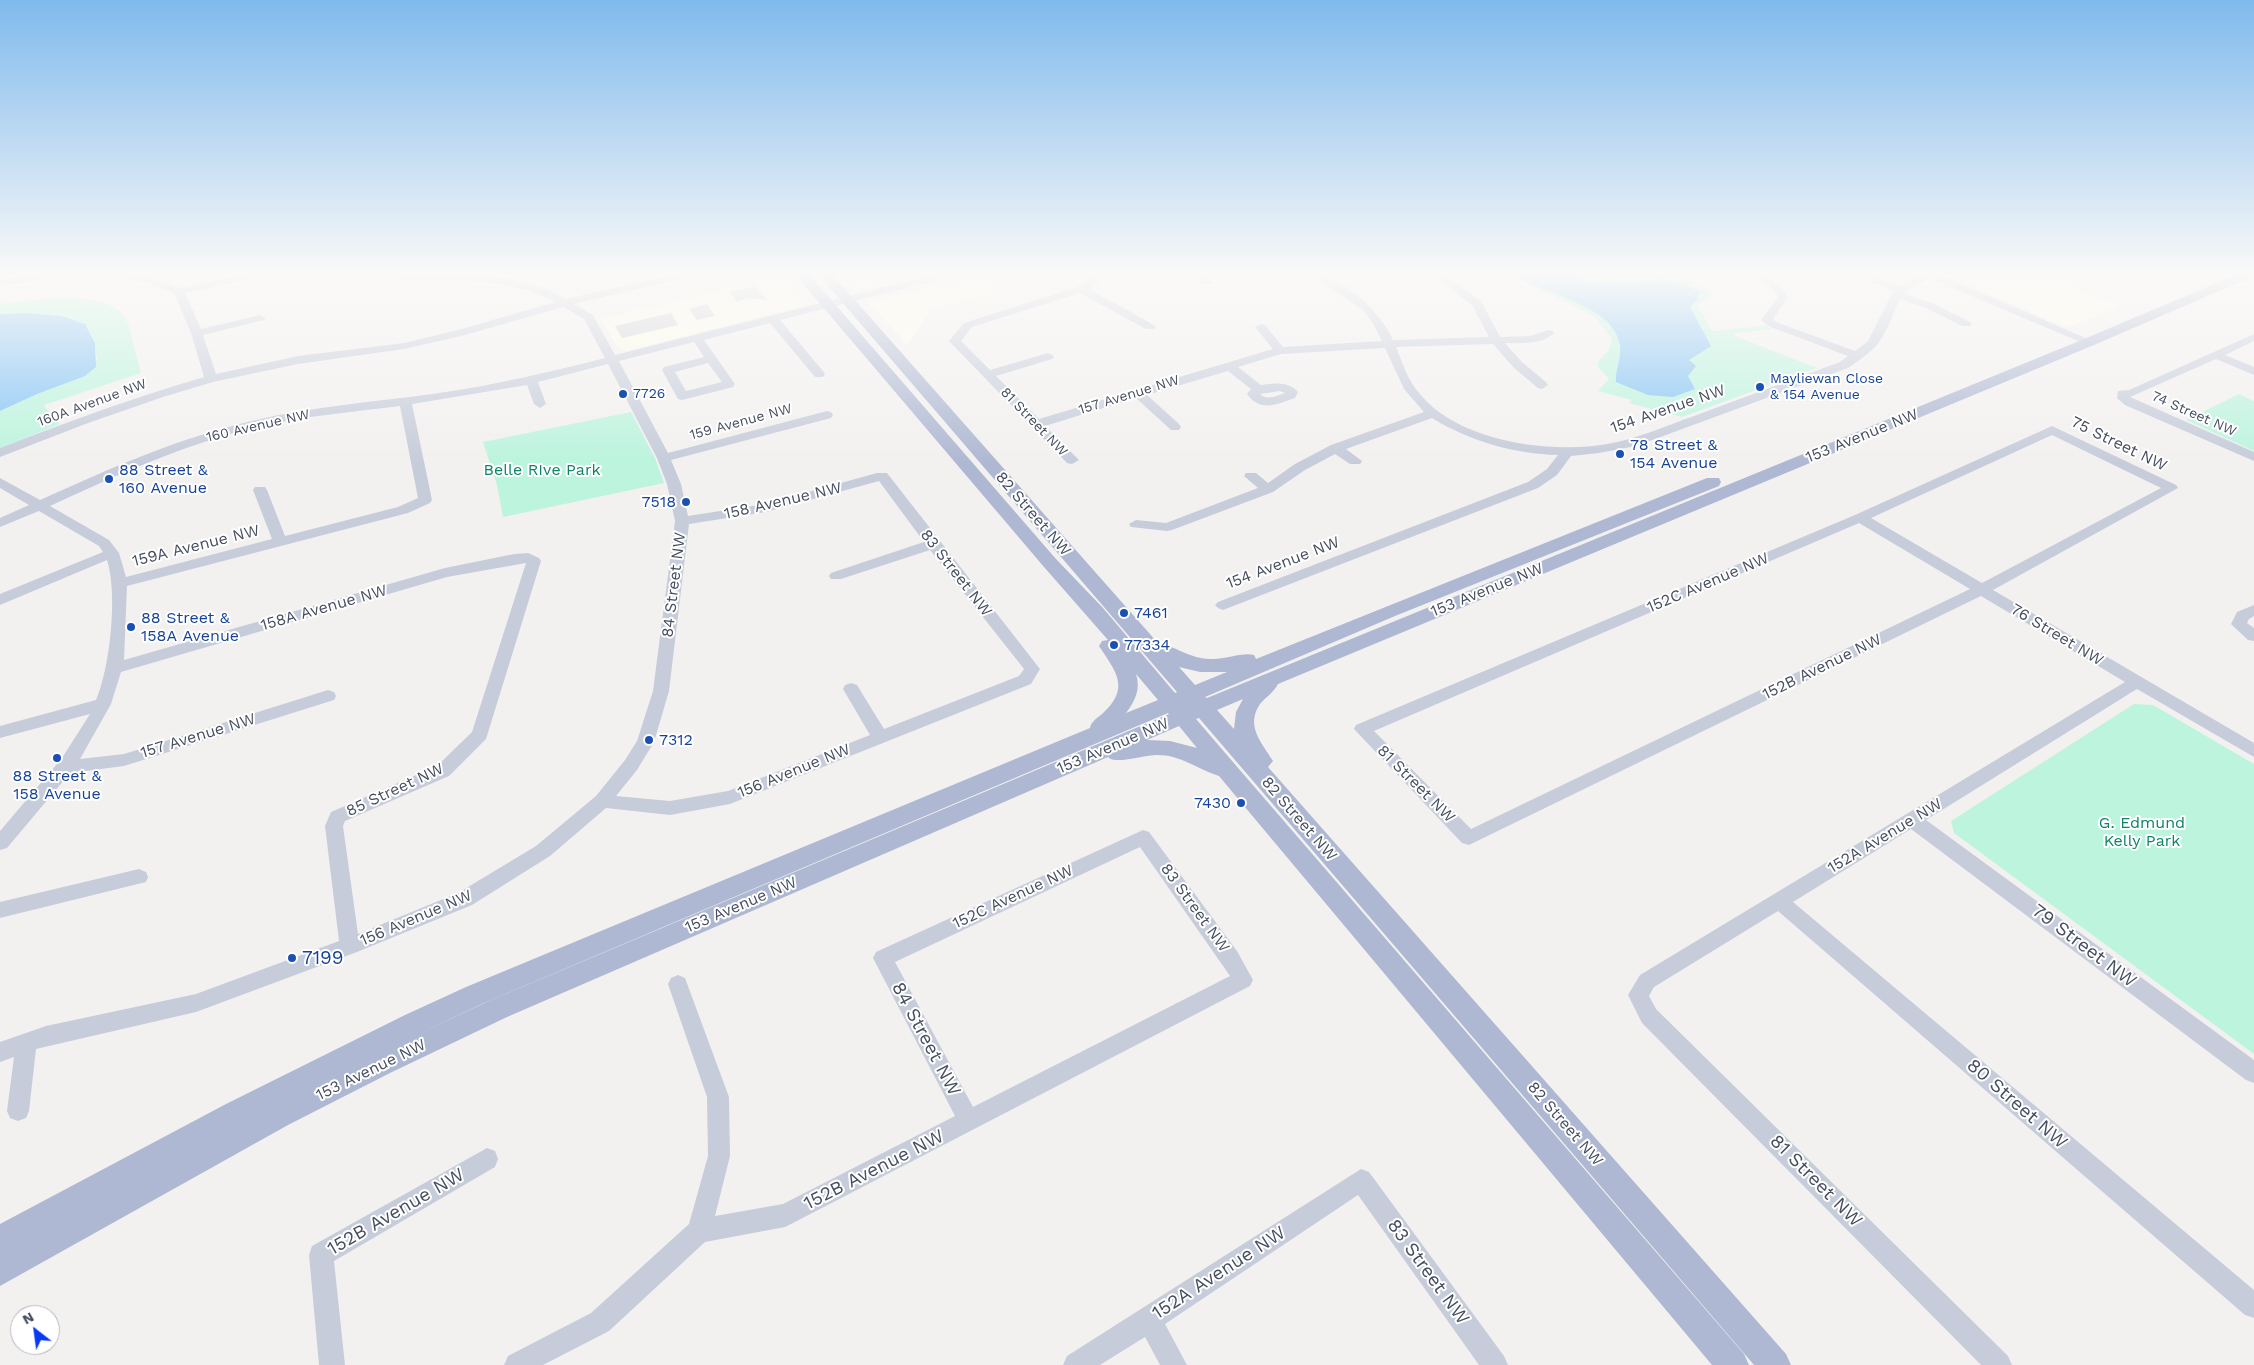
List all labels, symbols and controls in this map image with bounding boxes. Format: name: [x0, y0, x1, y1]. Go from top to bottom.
place label: Mayliewan Close & 154 Avenue: [1770, 371, 1883, 404]
street label: 157 Avenue NW: [1077, 372, 1181, 418]
street label: 160A Avenue NW: [35, 375, 149, 431]
street label: 154 Avenue NW: [1608, 380, 1728, 438]
marker: Mayliewan Close & 154 Avenue: [1754, 381, 1766, 393]
street label: 81 Street NW: [997, 384, 1071, 460]
place label: 7726: [633, 386, 665, 402]
marker: 7726: [617, 388, 629, 400]
street label: 74 Street NW: [2149, 388, 2239, 440]
street label: 159 Avenue NW: [688, 400, 794, 444]
street label: 153 Avenue NW: [1803, 405, 1921, 467]
street label: 160 Avenue NW: [205, 406, 311, 446]
street label: 75 Street NW: [2068, 412, 2170, 476]
place label: 78 Street & 154 Avenue: [1630, 435, 1718, 473]
marker: 78 Street & 154 Avenue: [1614, 448, 1626, 460]
place label: 88 Street & 160 Avenue: [119, 460, 208, 498]
park label: Belle RIve Park: [484, 460, 600, 480]
street label: 82 Street NW: [991, 468, 1075, 560]
marker: 88 Street & 160 Avenue: [103, 473, 115, 485]
street label: 158 Avenue NW: [722, 478, 844, 524]
place label: 7518: [642, 492, 676, 512]
marker: 7518: [680, 496, 692, 508]
street label: 159A Avenue NW: [130, 521, 262, 571]
street label: 83 Street NW: [916, 526, 996, 620]
street label: 84 Street NW: [658, 531, 690, 639]
street label: 154 Avenue NW: [1224, 533, 1342, 593]
street label: 152C Avenue NW: [1644, 549, 1772, 617]
street label: 153 Avenue NW: [1428, 559, 1546, 621]
street label: 158A Avenue NW: [259, 581, 389, 635]
street label: 76 Street NW: [2007, 600, 2107, 670]
place label: 7461: [1134, 603, 1168, 623]
marker: 7461: [1118, 607, 1130, 619]
place label: 88 Street & 158A Avenue: [141, 608, 239, 646]
marker: 88 Street & 158A Avenue: [125, 621, 137, 633]
street label: 152B Avenue NW: [1759, 630, 1885, 704]
place label: 77334: [1124, 635, 1170, 655]
marker: 77334: [1108, 639, 1120, 651]
street label: 157 Avenue NW: [138, 709, 258, 763]
street label: 153 Avenue NW: [1054, 714, 1172, 778]
place label: 7312: [659, 730, 693, 750]
marker: 7312: [643, 734, 655, 746]
street label: 156 Avenue NW: [735, 740, 853, 802]
street label: 81 Street NW: [1373, 741, 1459, 827]
marker: 88 Street & 158 Avenue: [51, 752, 63, 764]
street label: 85 Street NW: [343, 759, 447, 821]
place label: 88 Street & 158 Avenue: [13, 766, 101, 804]
street label: 82 Street NW: [1257, 773, 1341, 865]
place label: 7430: [1194, 793, 1231, 813]
street label: 152A Avenue NW: [1824, 794, 1946, 878]
marker: 7430: [1235, 797, 1247, 809]
park label: G. Edmund Kelly Park: [2099, 813, 2185, 851]
street label: 83 Street NW: [1156, 860, 1234, 956]
street label: 152C Avenue NW: [950, 861, 1076, 933]
street label: 153 Avenue NW: [682, 873, 800, 937]
street label: 156 Avenue NW: [357, 886, 475, 950]
street label: 79 Street NW: [2027, 899, 2141, 993]
place label: 7199: [302, 947, 344, 969]
marker: 7199: [286, 952, 298, 964]
street label: 84 Street NW: [886, 978, 966, 1100]
street label: 153 Avenue NW: [313, 1035, 429, 1105]
street label: 80 Street NW: [1962, 1054, 2072, 1154]
street label: 82 Street NW: [1523, 1078, 1607, 1170]
street label: 152B Avenue NW: [800, 1125, 948, 1215]
street label: 81 Street NW: [1765, 1130, 1867, 1232]
street label: 152B Avenue NW: [323, 1164, 469, 1260]
street label: 83 Street NW: [1382, 1215, 1474, 1329]
street label: 152A Avenue NW: [1148, 1221, 1290, 1325]
north arrow: [10, 1305, 60, 1355]
text: N: [20, 1308, 36, 1327]

